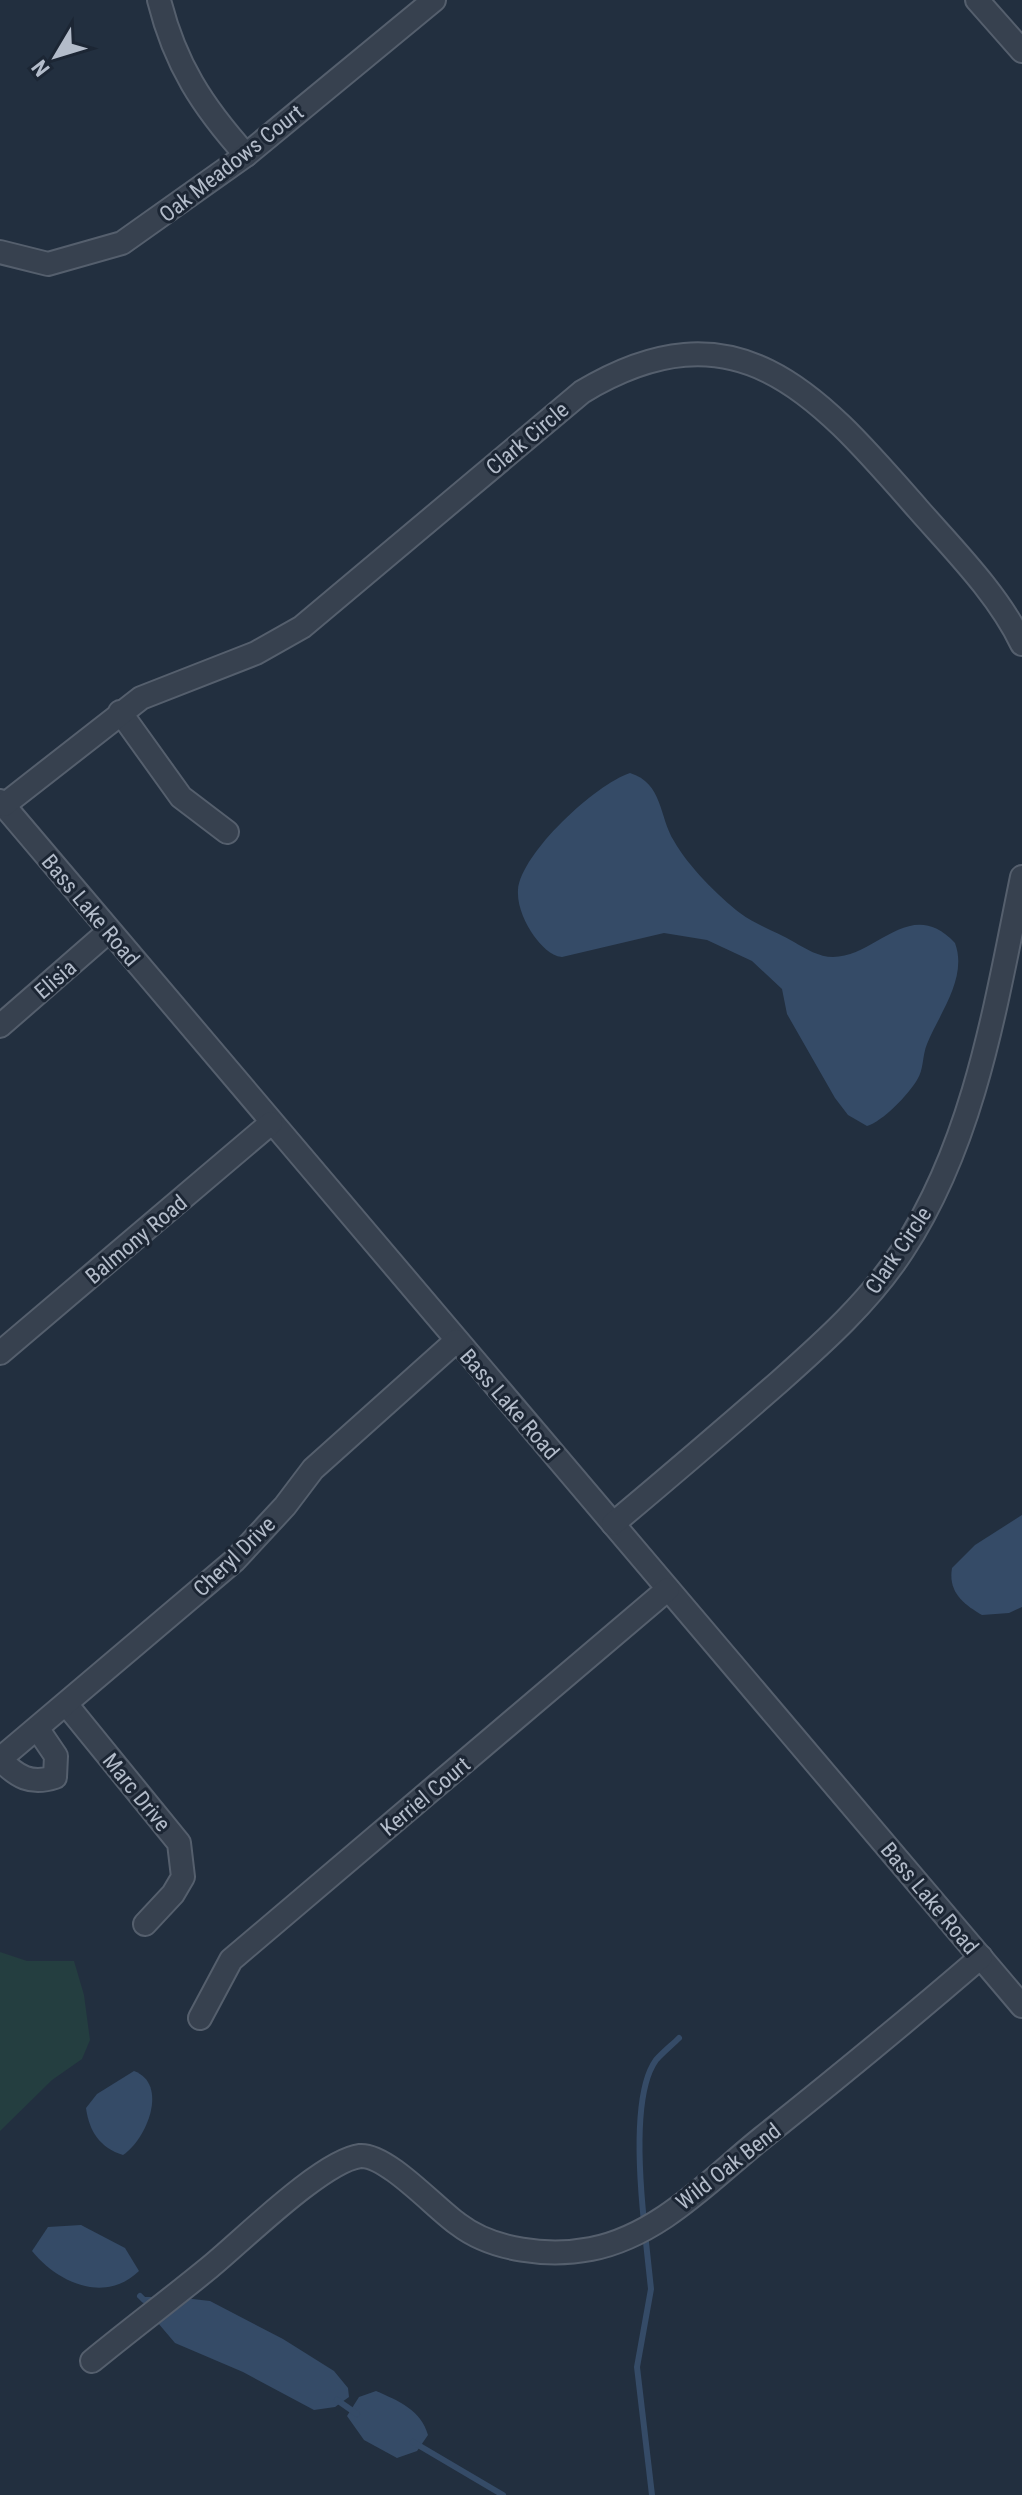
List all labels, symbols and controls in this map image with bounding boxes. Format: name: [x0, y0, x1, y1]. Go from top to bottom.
north arrow: [16, 16, 96, 96]
text: N: [27, 55, 55, 81]
street label: Oak Meadows Court: [154, 100, 308, 227]
street label: Clark Circle: [481, 397, 573, 480]
street label: Bass Lake Road: [37, 849, 145, 971]
street label: Elisia: [30, 955, 81, 1004]
street label: Balmony Road: [81, 1190, 192, 1289]
street label: Clark Circle: [860, 1202, 937, 1298]
street label: Bass Lake Road: [455, 1344, 564, 1465]
street label: Cheryl Drive: [188, 1511, 280, 1601]
street label: Marc Drive: [98, 1748, 176, 1836]
street label: Kerriel Court: [376, 1752, 475, 1841]
street label: Bass Lake Road: [876, 1837, 984, 1959]
street label: Wild Oak Bend: [671, 2118, 785, 2215]

